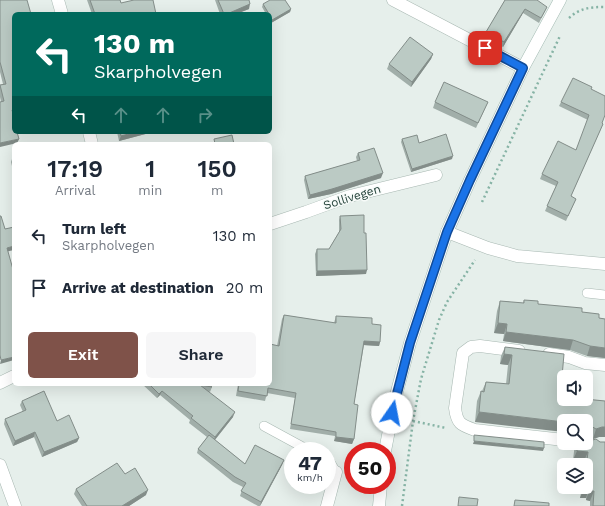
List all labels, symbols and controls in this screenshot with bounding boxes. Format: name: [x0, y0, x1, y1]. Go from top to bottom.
text: 130 m: [94, 27, 175, 60]
icon: left: [28, 28, 80, 80]
pin: [468, 31, 502, 65]
icon: arrive: [474, 37, 496, 59]
text: Skarpholvegen: [94, 61, 222, 82]
icon: left: [68, 104, 90, 126]
icon: ahead: [110, 104, 132, 126]
icon: ahead: [152, 104, 174, 126]
icon: right: [194, 104, 216, 126]
text: 17:19: [47, 155, 103, 183]
text: 1: [145, 155, 155, 183]
text: 150: [198, 155, 237, 183]
street label: Sollivegen: [322, 182, 382, 212]
text: Arrival: [55, 183, 95, 198]
text: min: [138, 183, 162, 198]
text: m: [211, 183, 223, 198]
text: Turn left: [62, 220, 126, 238]
icon: left: [28, 225, 50, 247]
text: 130 m: [213, 227, 256, 245]
text: Skarpholvegen: [62, 238, 155, 253]
icon: arrive: [28, 277, 50, 299]
text: Arrive at destination: [62, 279, 214, 297]
text: 20 m: [226, 279, 263, 297]
button: Exit: [28, 332, 138, 378]
button: Share: [146, 332, 256, 378]
map controls: [557, 370, 593, 494]
button: sound: [557, 370, 593, 406]
position arrow: [371, 392, 413, 434]
button: search: [557, 414, 593, 450]
speed limit sign: 50: [344, 442, 396, 494]
text: 47: [298, 451, 322, 475]
button: layers: [557, 458, 593, 494]
text: km/h: [297, 472, 323, 483]

